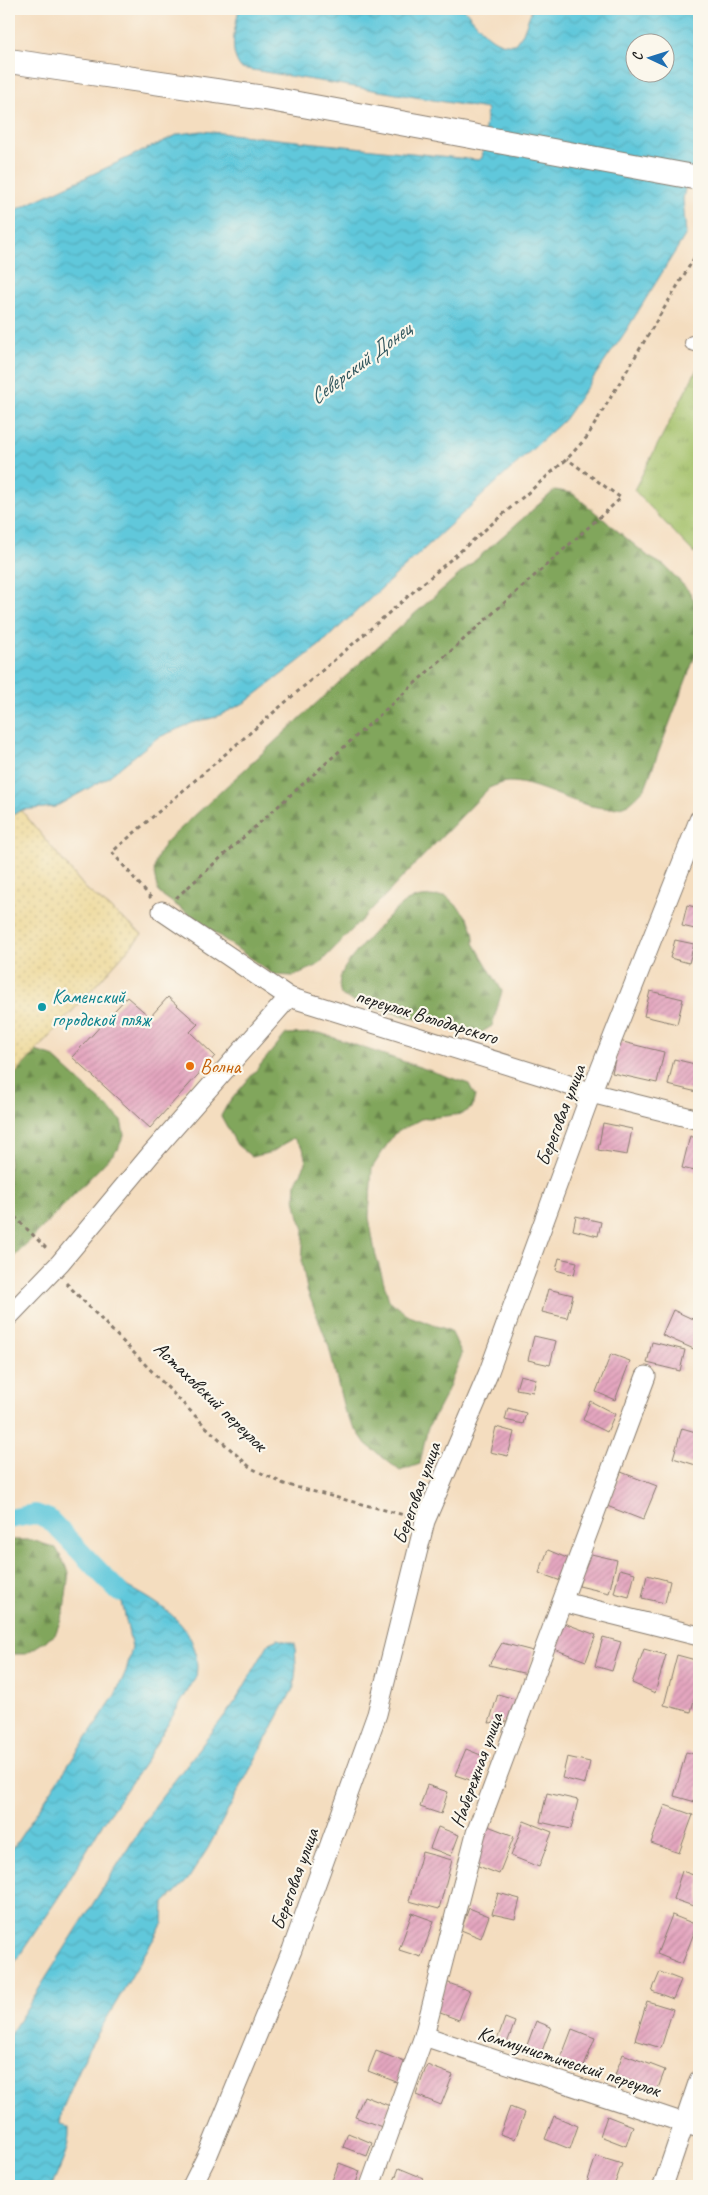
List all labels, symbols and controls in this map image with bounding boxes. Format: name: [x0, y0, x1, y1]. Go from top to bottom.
north arrow: [626, 32, 676, 82]
text: С: [629, 51, 646, 61]
water label: Северский Донец: [304, 314, 419, 410]
street label: переулок Володарского: [353, 983, 502, 1050]
place label: Каменский городской пляж: [52, 984, 153, 1032]
marker: Каменский городской пляж: [36, 1001, 48, 1013]
place label: Волна: [200, 1054, 242, 1079]
street label: Береговая улица: [530, 1059, 592, 1169]
marker: Волна: [184, 1060, 196, 1072]
street label: Астаховский переулок: [149, 1336, 274, 1458]
street label: Береговая улица: [387, 1437, 447, 1547]
street label: Набережная улица: [444, 1708, 509, 1831]
street label: Береговая улица: [265, 1823, 325, 1933]
street label: Коммунистический переулок: [475, 2020, 665, 2103]

